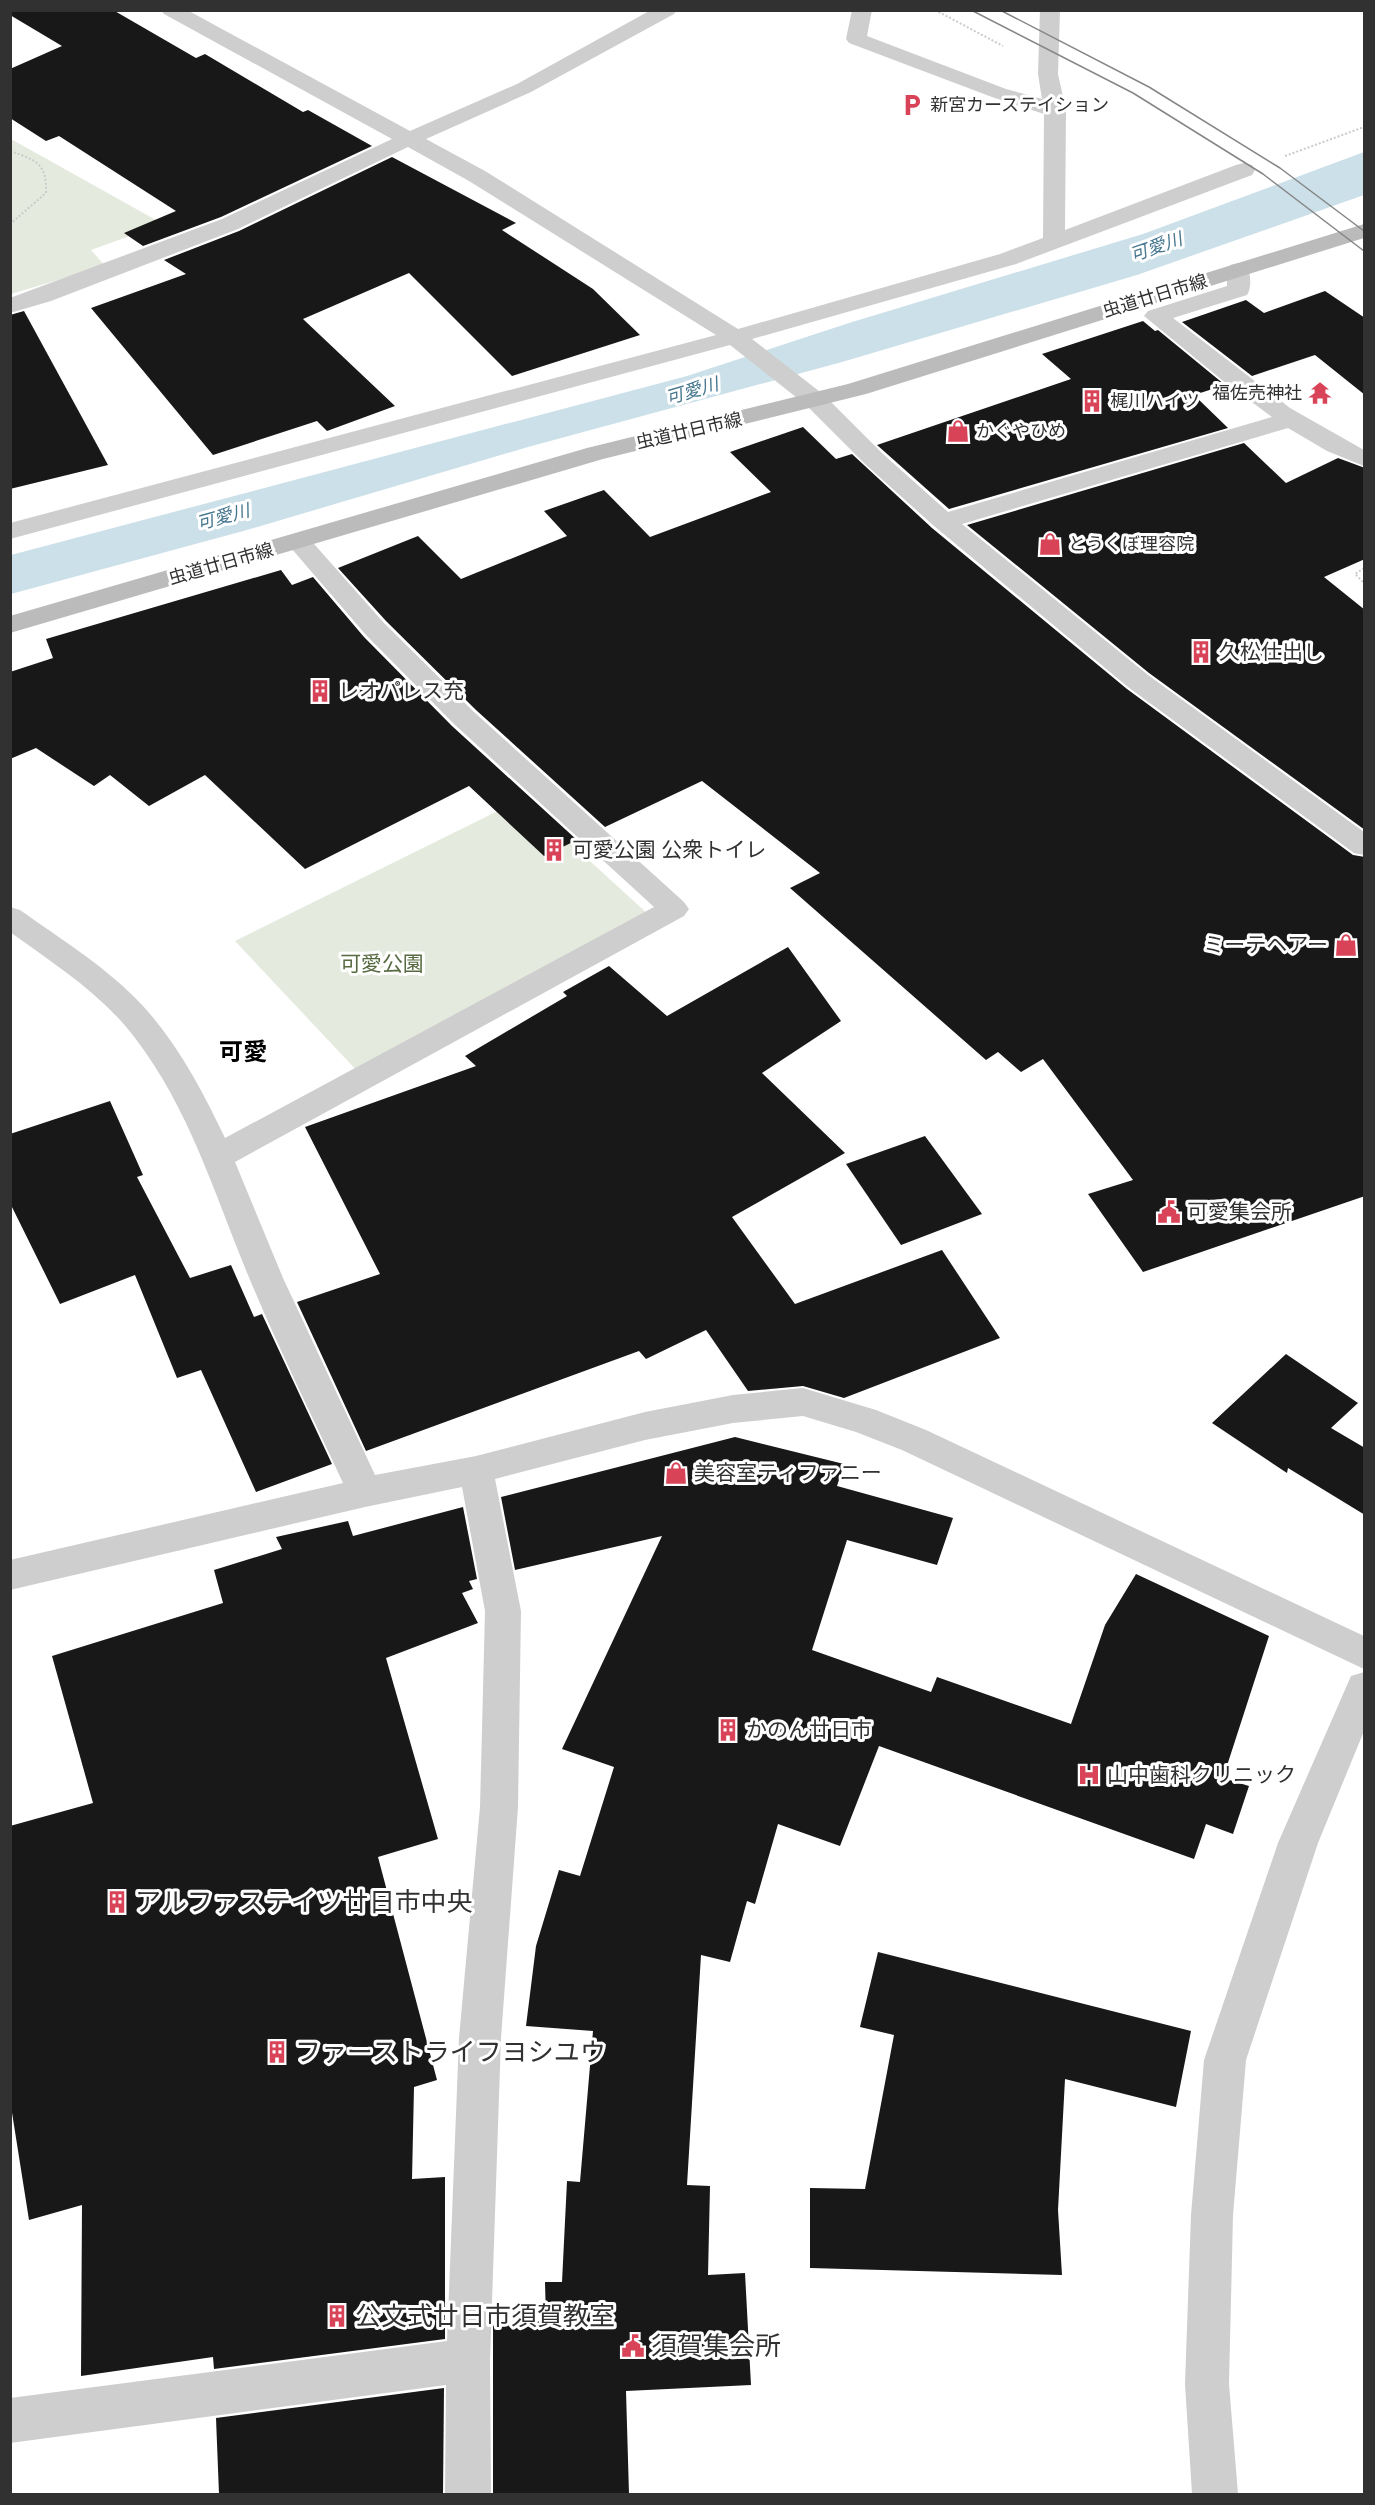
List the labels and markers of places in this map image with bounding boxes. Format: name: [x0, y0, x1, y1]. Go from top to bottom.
parking icon: 新宮カーステイション: [899, 92, 925, 118]
place label: 新宮カーステイション: [930, 94, 1109, 116]
temple icon: 福佐売神社: [1307, 380, 1333, 406]
place label: 福佐売神社: [1212, 382, 1302, 404]
building icon: 梶川ハイツ: [1079, 388, 1105, 414]
place label: 梶川ハイツ: [1110, 390, 1200, 412]
shop icon: かぐやひめ: [945, 418, 971, 444]
place label: かぐやひめ: [976, 420, 1066, 442]
shop icon: とうくぼ理容院: [1037, 531, 1063, 557]
place label: とうくぼ理容院: [1068, 533, 1194, 555]
building icon: 久松仕出し: [1188, 639, 1214, 665]
place label: 久松仕出し: [1219, 639, 1324, 664]
building icon: レオパレス充: [307, 678, 333, 704]
place label: レオパレス充: [338, 678, 464, 703]
building icon: 可愛公園 公衆トイレ: [541, 837, 567, 863]
place label: 可愛公園 公衆トイレ: [572, 837, 766, 862]
place label: ミーテヘアー: [1203, 932, 1328, 957]
shop icon: ミーテヘアー: [1333, 932, 1359, 958]
public building icon: 可愛集会所: [1156, 1199, 1182, 1225]
place label: 可愛集会所: [1187, 1199, 1292, 1224]
shop icon: 美容室ティファニー: [663, 1460, 689, 1486]
place label: 美容室ティファニー: [694, 1460, 882, 1485]
building icon: かのん廿日市: [715, 1717, 741, 1743]
place label: かのん廿日市: [746, 1717, 872, 1742]
hospital icon: 山中歯科クリニック: [1076, 1762, 1102, 1788]
place label: 山中歯科クリニック: [1107, 1762, 1296, 1787]
place label: アルファステイツ廿日市中央: [135, 1886, 473, 1918]
building icon: アルファステイツ廿日市中央: [104, 1889, 130, 1915]
place label: ファーストライフヨシユウ: [295, 2036, 606, 2068]
building icon: ファーストライフヨシユウ: [264, 2039, 290, 2065]
place label: 公文式廿日市須賀教室: [355, 2300, 615, 2332]
building icon: 公文式廿日市須賀教室: [324, 2303, 350, 2329]
place label: 須賀集会所: [651, 2330, 781, 2362]
public building icon: 須賀集会所: [620, 2333, 646, 2359]

